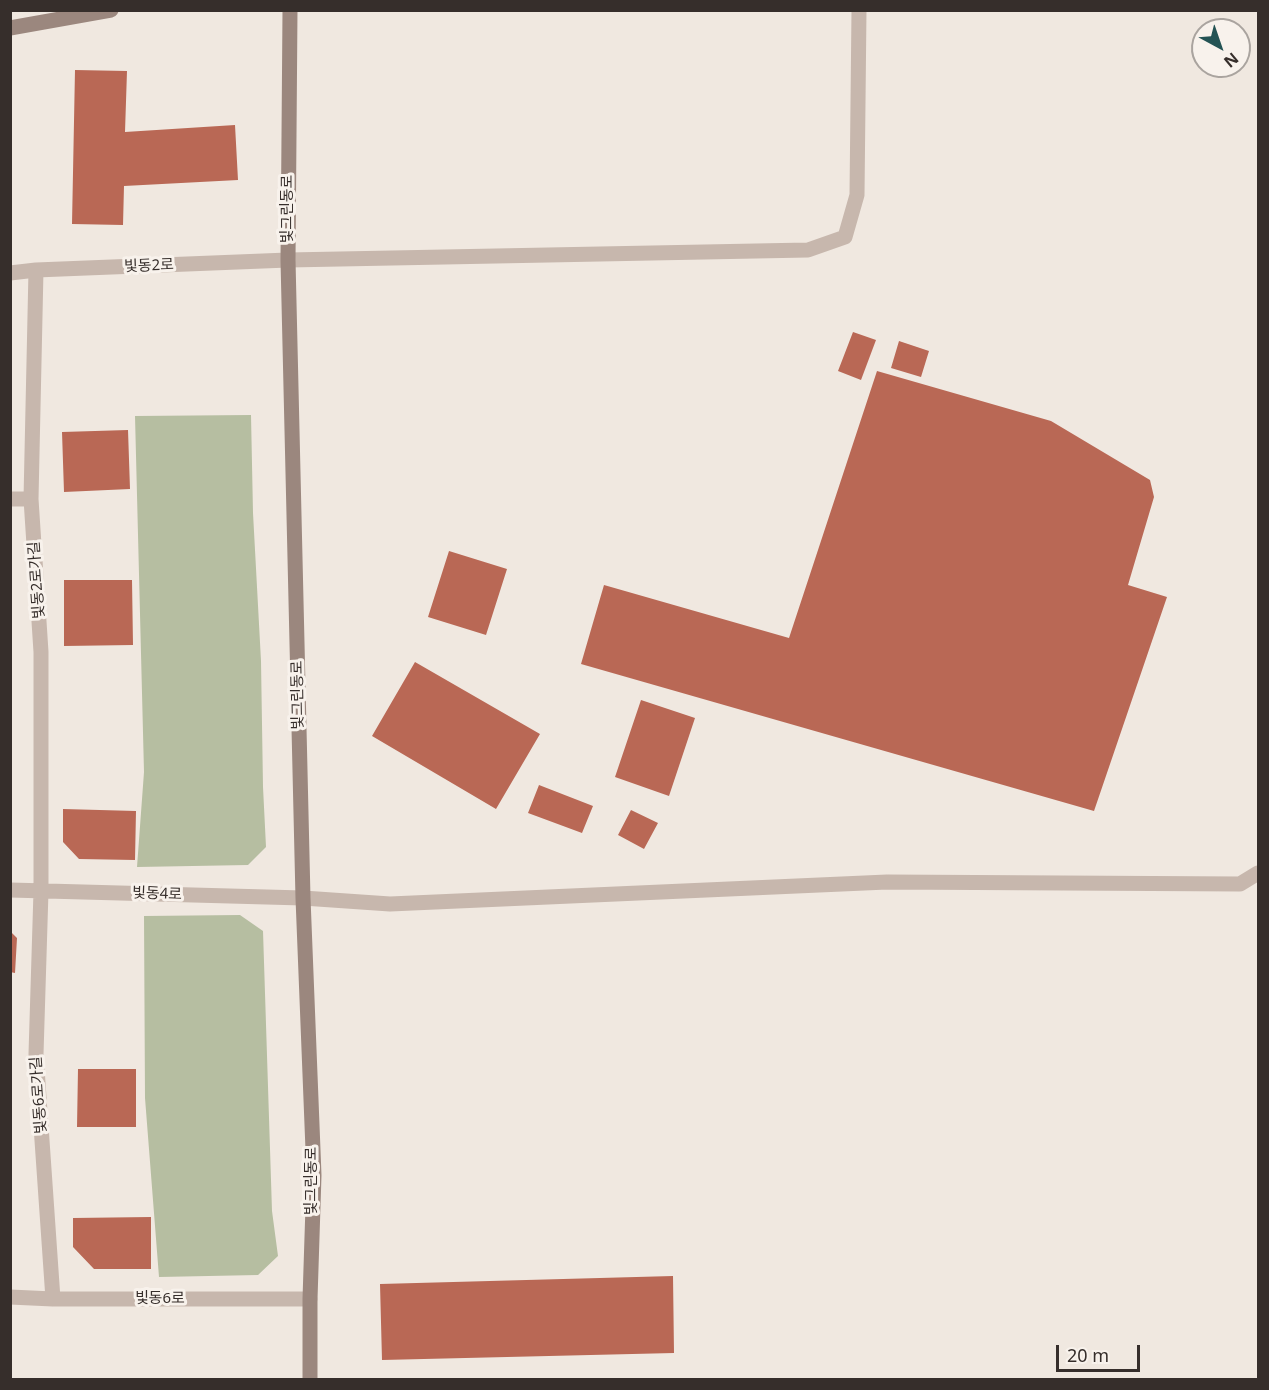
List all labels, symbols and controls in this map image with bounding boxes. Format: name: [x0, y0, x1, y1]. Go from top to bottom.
north arrow: [1191, 18, 1251, 78]
text: N: [1219, 48, 1243, 73]
street label: 빛그린동로: [279, 175, 297, 243]
street label: 빛동2로: [124, 256, 174, 276]
street label: 빛동2로가길: [25, 541, 49, 619]
street label: 빛그린동로: [288, 660, 308, 730]
street label: 빛동4로: [132, 884, 182, 904]
street label: 빛동6로가길: [27, 1056, 51, 1134]
street label: 빛그린동로: [303, 1147, 321, 1215]
street label: 빛동6로: [135, 1290, 185, 1308]
scale bar: [1059, 1333, 1143, 1371]
text: 20 m: [1067, 1343, 1109, 1367]

